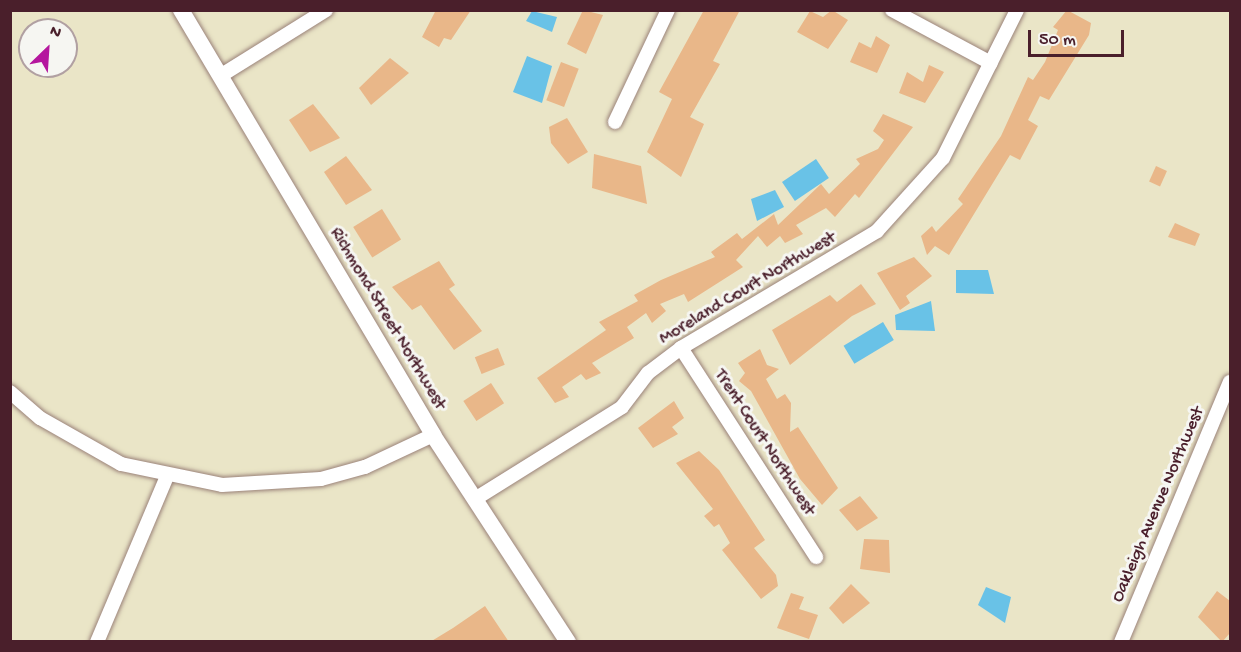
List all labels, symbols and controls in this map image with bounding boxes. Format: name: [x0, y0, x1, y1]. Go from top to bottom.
north arrow: [18, 18, 78, 78]
scale bar: [1031, 18, 1127, 56]
text: N: [46, 22, 64, 44]
text: 50 m: [1039, 30, 1076, 51]
street label: Richmond Street Northwest: [324, 224, 450, 414]
street label: Moreland Court Northwest: [656, 228, 840, 350]
street label: Trent Court Northwest: [709, 366, 819, 520]
street label: Oakleigh Avenue Northwest: [1108, 404, 1210, 606]

